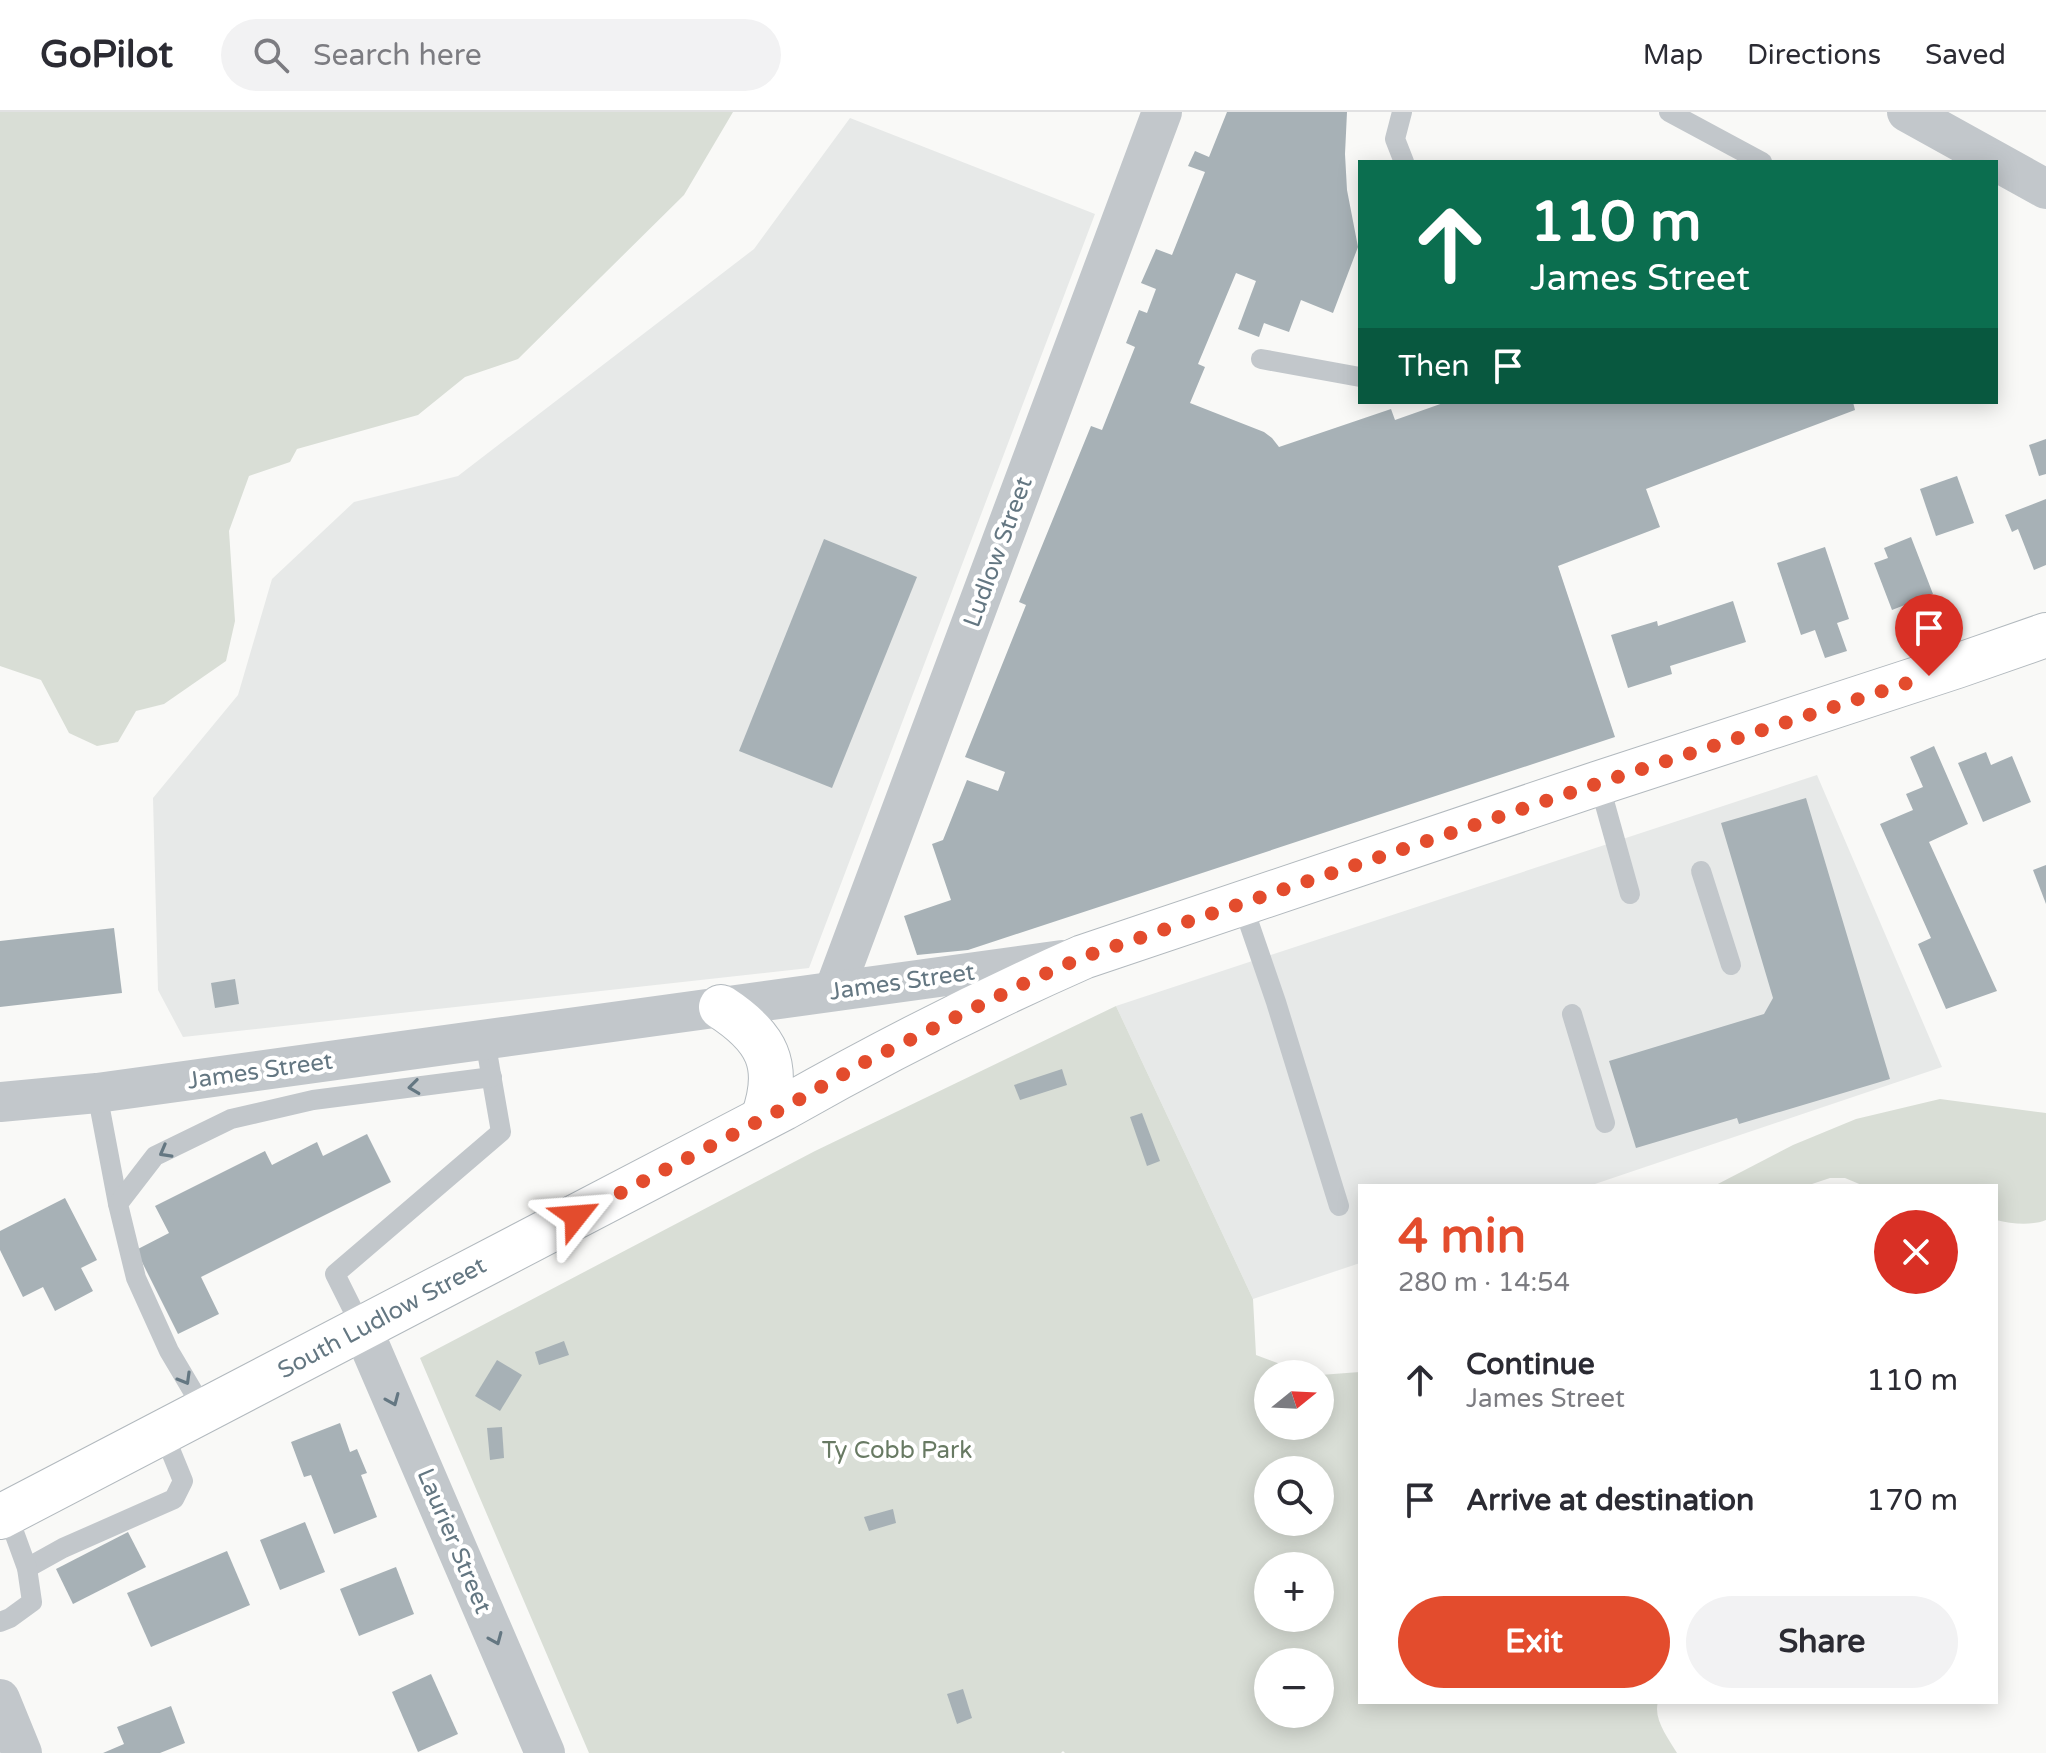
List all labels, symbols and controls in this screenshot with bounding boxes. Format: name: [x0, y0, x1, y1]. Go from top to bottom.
search box: [221, 19, 781, 91]
text: GoPilot: [40, 32, 173, 78]
icon: search: [249, 33, 293, 77]
text: Search here: [313, 37, 482, 74]
text: Map: [1643, 38, 1703, 72]
text: Directions: [1747, 38, 1881, 72]
text: Saved: [1925, 38, 2006, 72]
text: 110 m: [1530, 189, 1701, 256]
icon: ahead: [1398, 192, 1502, 296]
text: James Street: [1530, 257, 1750, 300]
icon: arrive: [1486, 344, 1530, 388]
text: Then: [1398, 348, 1470, 385]
street label: Ludlow Street: [957, 473, 1039, 631]
pin: [1895, 594, 1963, 676]
icon: arrive: [1907, 606, 1951, 650]
street label: James Street: [827, 957, 977, 1007]
street label: James Street: [185, 1046, 335, 1096]
one-way arrow: [407, 1078, 421, 1095]
one-way arrow: [159, 1142, 173, 1157]
position arrow: [534, 1174, 618, 1258]
text: 4 min: [1398, 1208, 1526, 1266]
button: close: [1874, 1210, 1958, 1294]
street label: South Ludlow Street: [273, 1251, 491, 1385]
text: 280 m · 14:54: [1398, 1267, 1570, 1298]
text: Continue: [1466, 1346, 1595, 1383]
icon: ahead: [1398, 1358, 1442, 1402]
north arrow: [1254, 1360, 1334, 1440]
map controls: [1254, 1360, 1334, 1728]
text: 110 m: [1866, 1362, 1958, 1399]
one-way arrow: [175, 1370, 191, 1385]
text: James Street: [1466, 1383, 1625, 1414]
one-way arrow: [383, 1392, 399, 1406]
park label: Ty Cobb Park: [822, 1436, 972, 1465]
button: search: [1254, 1456, 1334, 1536]
street label: Laurier Street: [410, 1464, 498, 1618]
icon: arrive: [1398, 1478, 1442, 1522]
text: Arrive at destination: [1466, 1482, 1754, 1519]
text: 170 m: [1866, 1482, 1958, 1519]
button: +: [1254, 1552, 1334, 1632]
button: Exit: [1398, 1596, 1670, 1688]
button: Share: [1686, 1596, 1958, 1688]
one-way arrow: [486, 1630, 502, 1645]
button: −: [1254, 1648, 1334, 1728]

